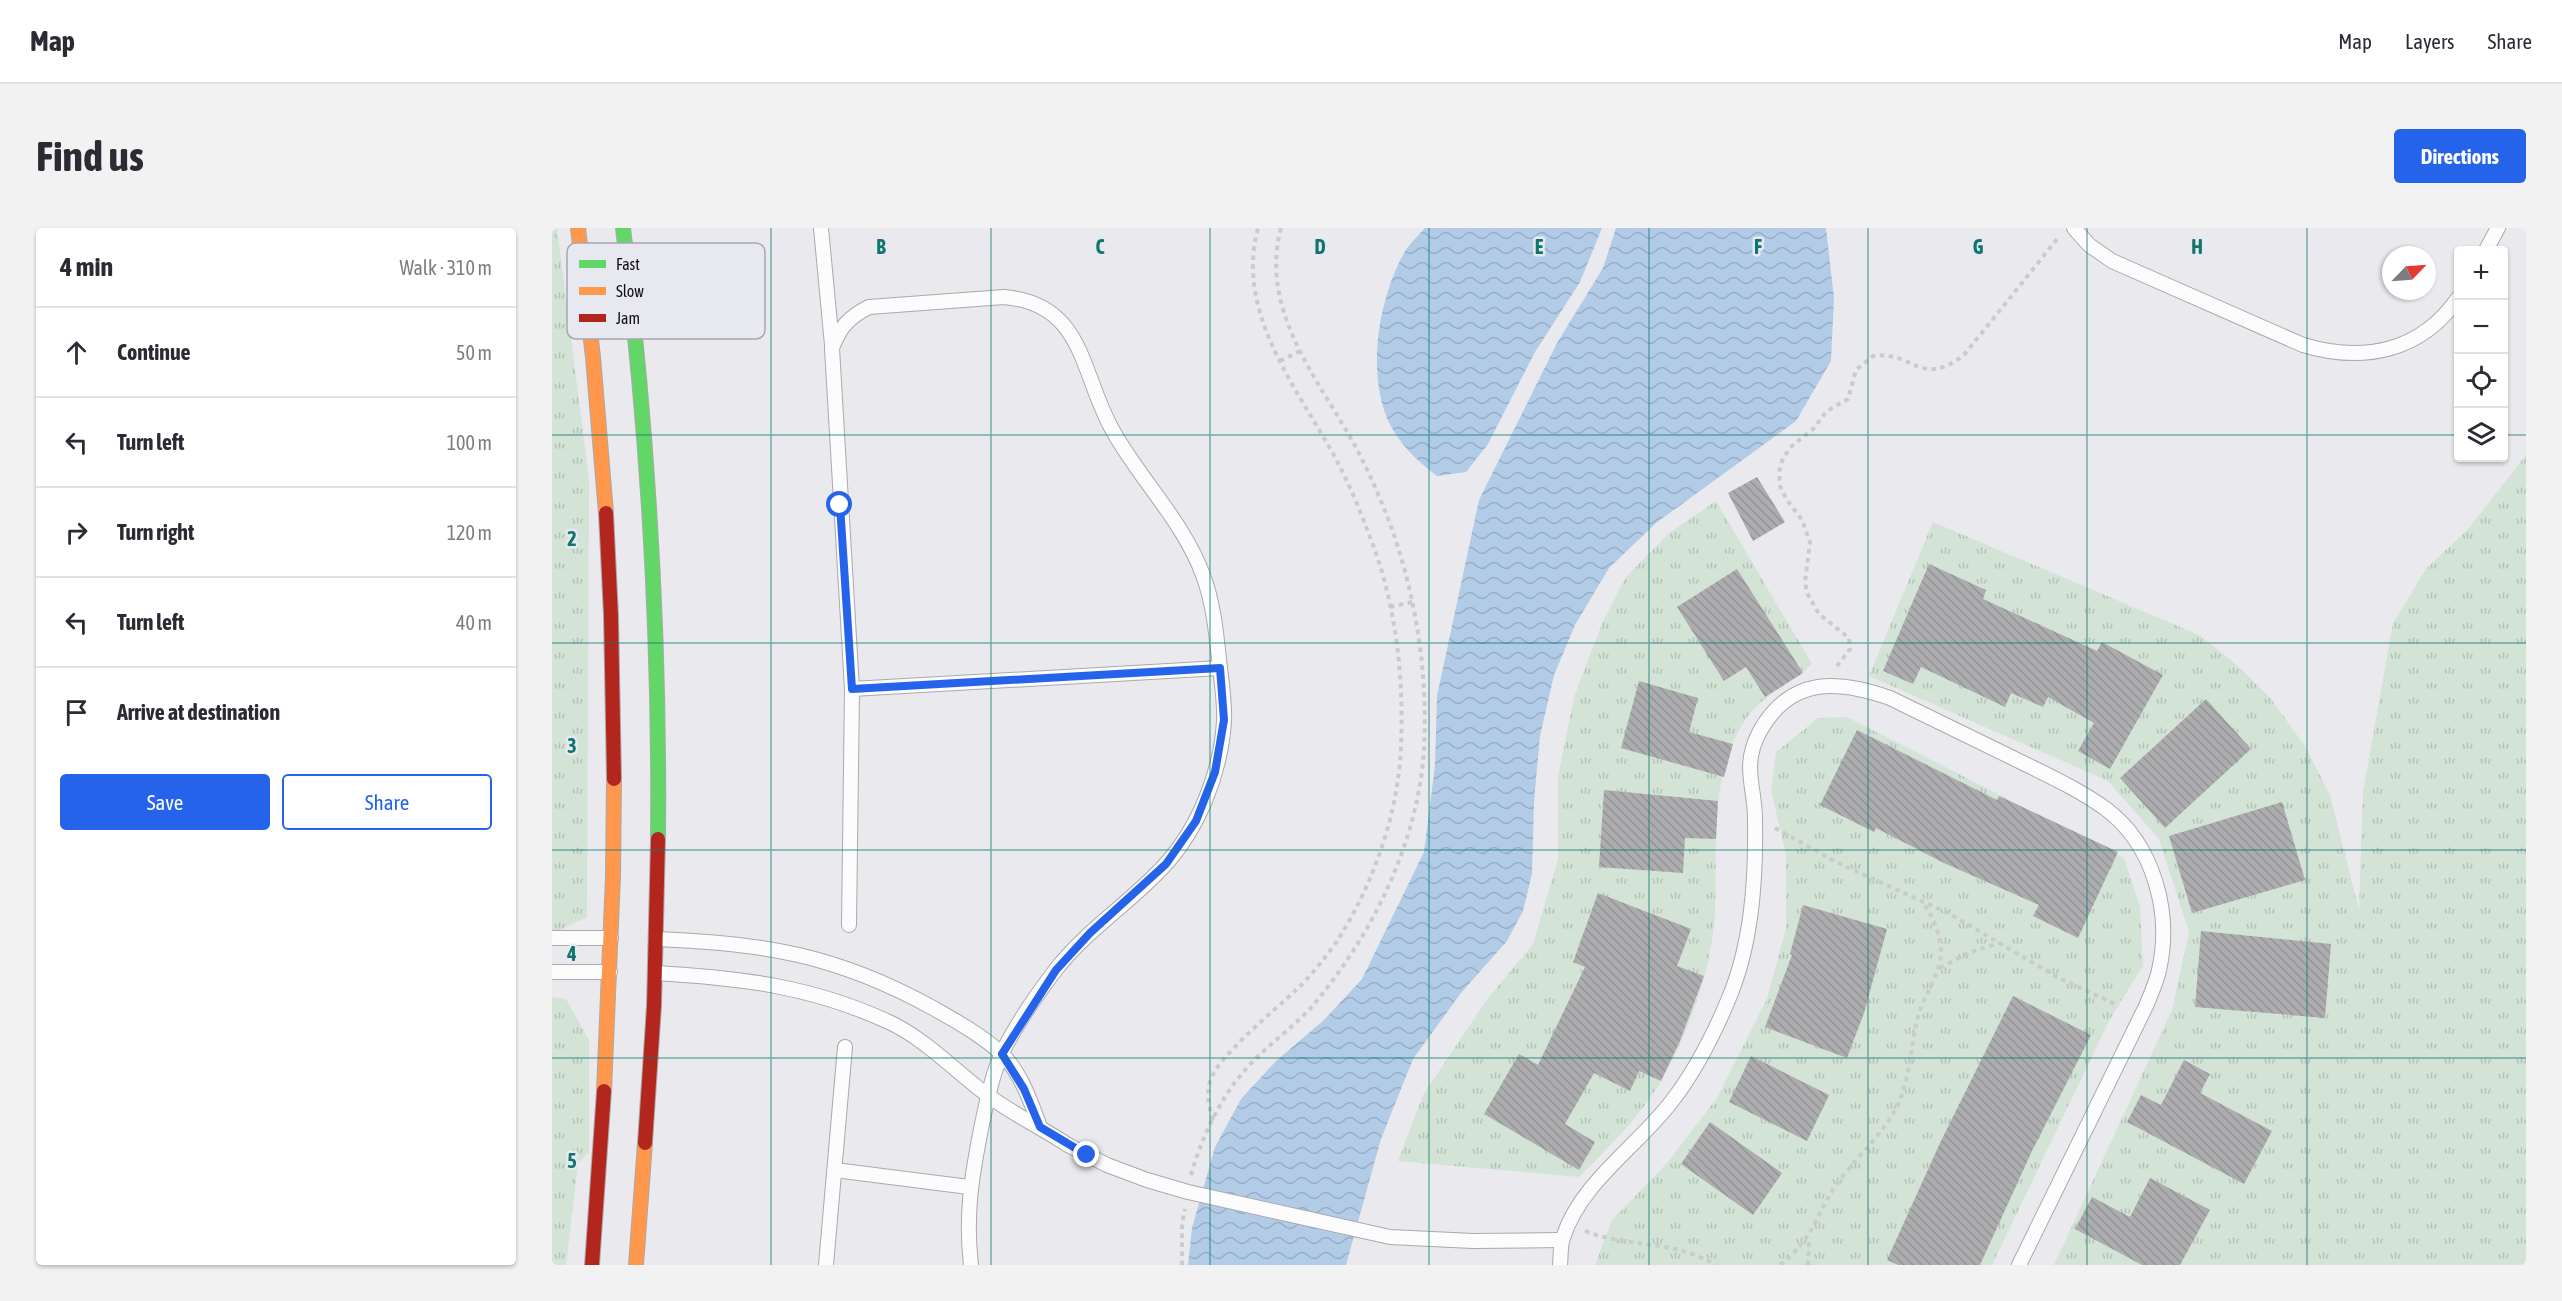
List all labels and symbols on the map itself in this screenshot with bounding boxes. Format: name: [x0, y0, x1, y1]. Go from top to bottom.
text: B: [876, 235, 886, 258]
text: C: [1096, 235, 1105, 258]
text: D: [1314, 235, 1326, 258]
text: E: [1535, 235, 1544, 258]
text: F: [1754, 235, 1762, 258]
text: G: [1973, 235, 1984, 258]
text: H: [2191, 235, 2203, 258]
legend: [567, 243, 765, 339]
north arrow: [2382, 246, 2436, 300]
text: Fast: [616, 255, 640, 273]
text: Slow: [616, 282, 644, 300]
text: Jam: [616, 309, 640, 327]
route start: [826, 491, 852, 517]
text: 2: [567, 527, 577, 550]
text: 3: [567, 734, 577, 757]
text: 4: [566, 942, 577, 965]
route end: [1073, 1141, 1099, 1167]
text: 5: [567, 1149, 577, 1172]

